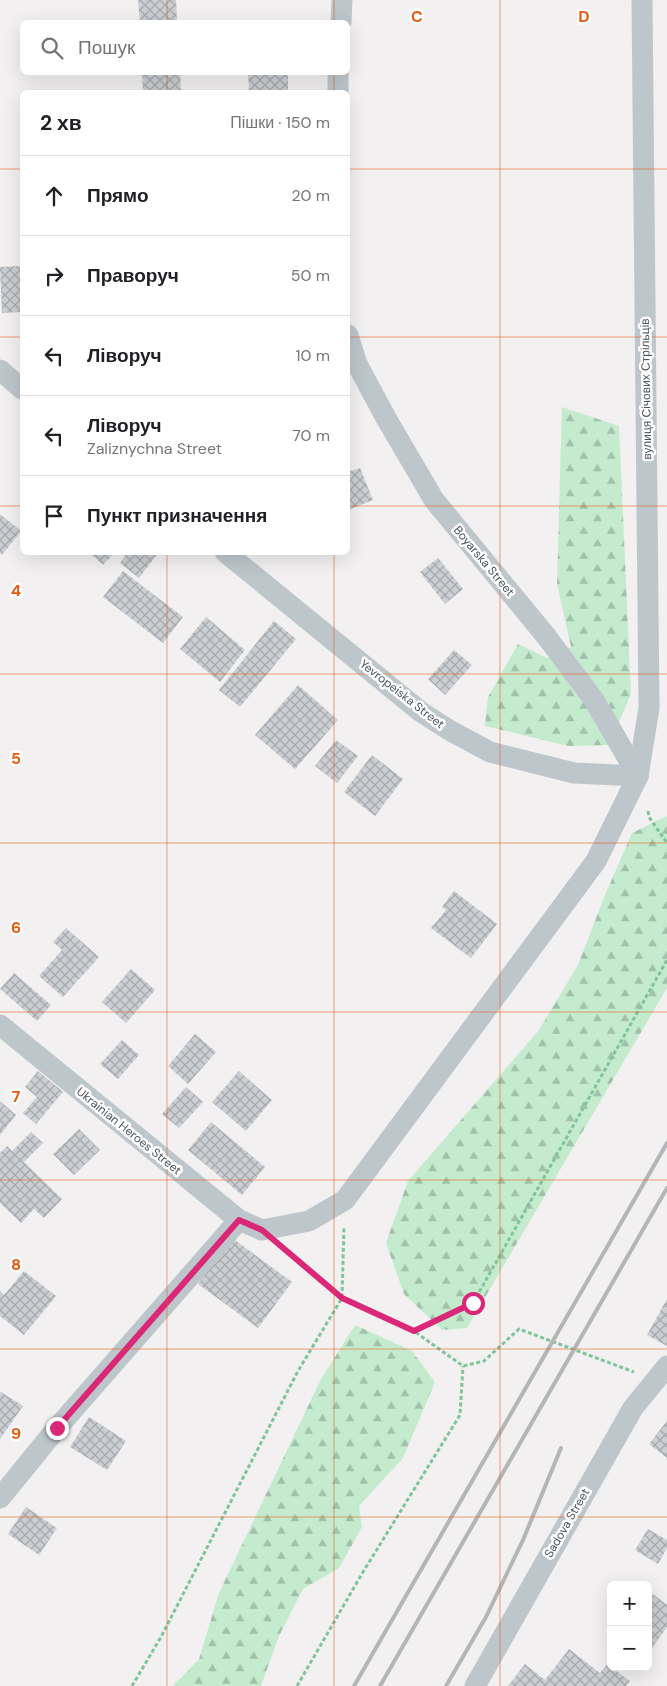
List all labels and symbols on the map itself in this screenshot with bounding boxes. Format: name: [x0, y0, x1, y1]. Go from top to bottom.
text: C: [411, 6, 423, 27]
text: D: [578, 6, 590, 27]
street label: вулиця Січових Стрільців: [637, 318, 655, 460]
street label: Boyarska Street: [450, 523, 518, 600]
text: 4: [11, 580, 21, 601]
street label: Yevropeiska Street: [356, 656, 448, 732]
text: 5: [11, 748, 21, 769]
text: 6: [11, 917, 21, 938]
street label: Ukrainian Heroes Street: [73, 1084, 185, 1178]
text: 7: [12, 1086, 21, 1107]
text: 8: [11, 1254, 21, 1275]
route start: [462, 1292, 485, 1315]
route end: [46, 1417, 69, 1440]
text: 9: [11, 1423, 21, 1444]
street label: Sadova Street: [541, 1485, 593, 1561]

